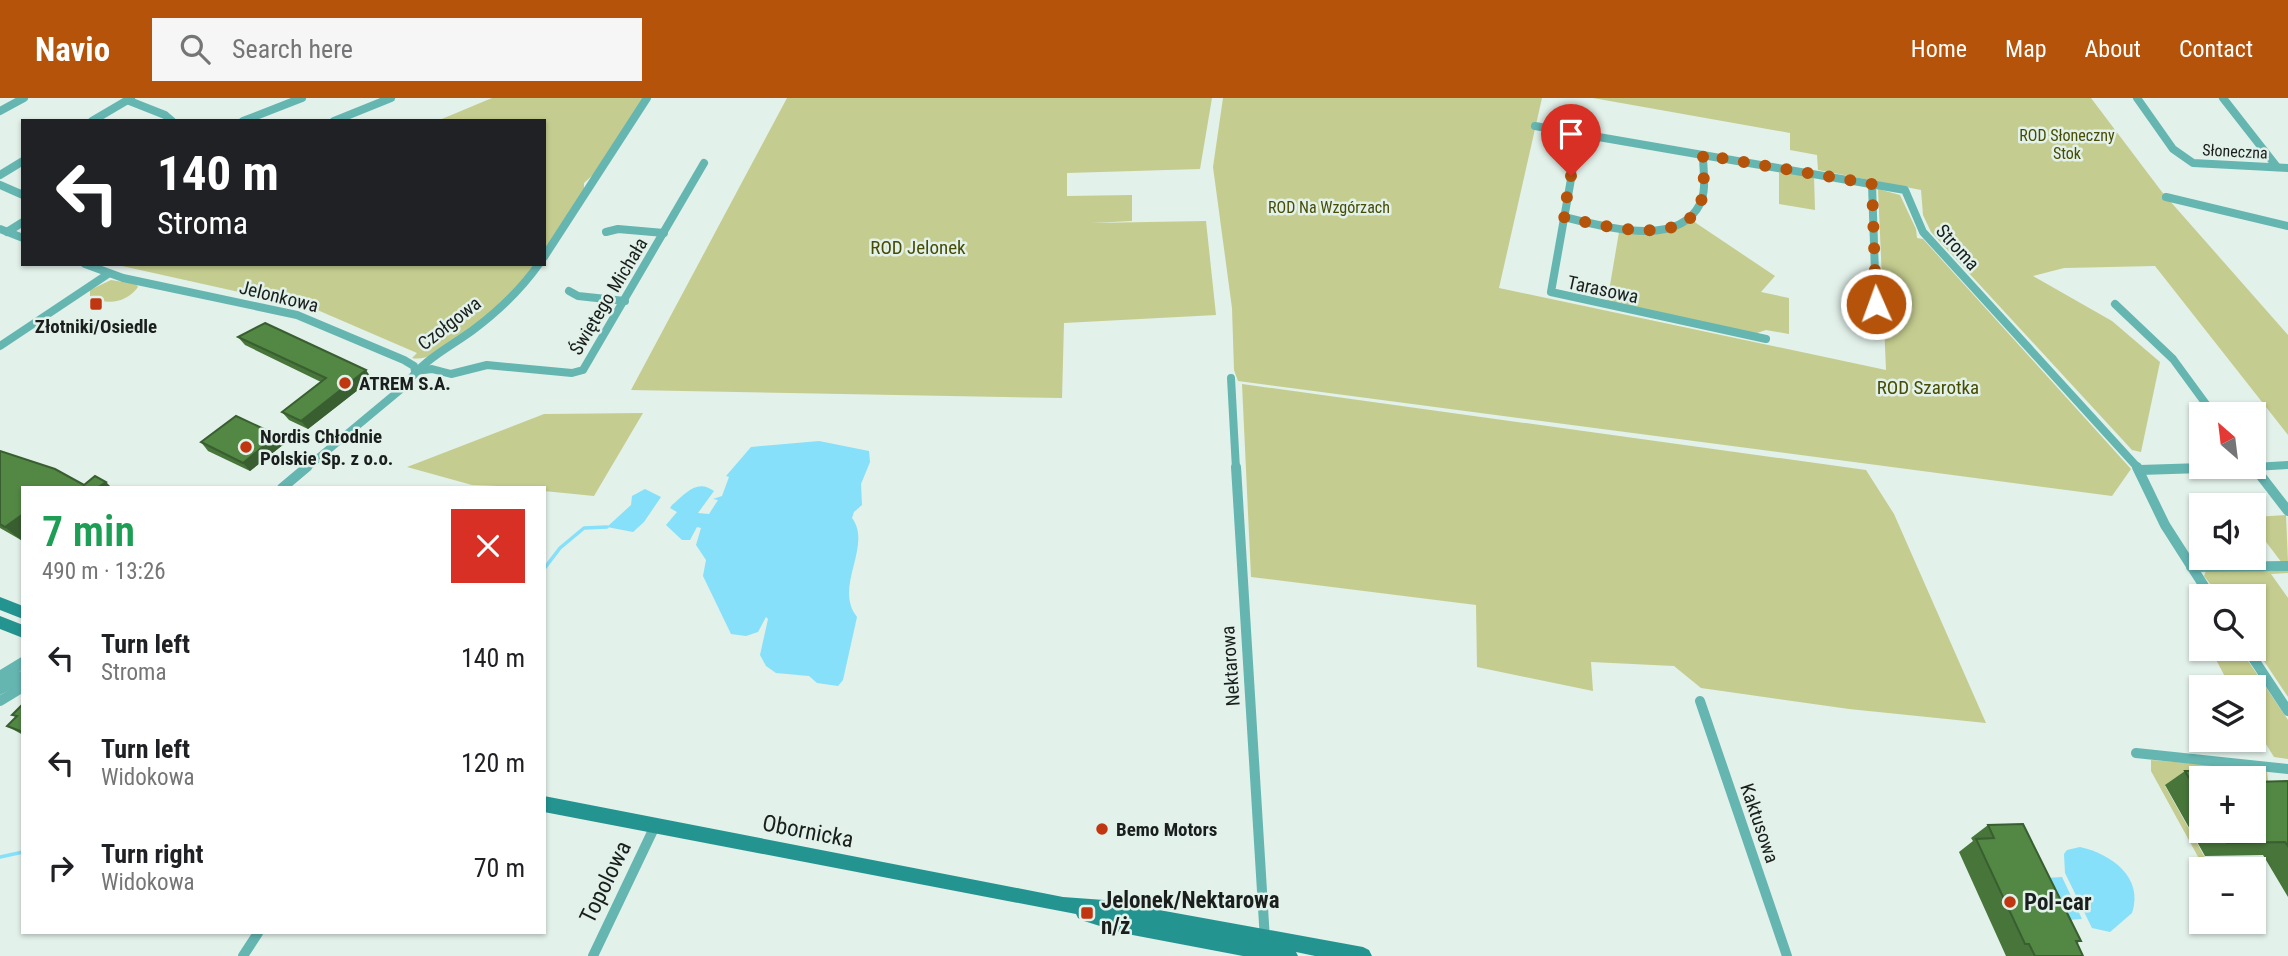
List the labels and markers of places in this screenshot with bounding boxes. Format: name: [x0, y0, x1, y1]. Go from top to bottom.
pin: [1541, 104, 1601, 176]
marker: Złotniki/Osiedle: [88, 296, 104, 312]
place label: Złotniki/Osiedle: [35, 315, 157, 338]
place label: ATREM S.A.: [359, 372, 451, 395]
marker: ATREM S.A.: [337, 375, 353, 391]
place label: Nordis Chłodnie Polskie Sp. z o.o.: [260, 425, 393, 470]
marker: Nordis Chłodnie Polskie Sp. z o.o.: [238, 439, 254, 455]
place label: Bemo Motors: [1116, 818, 1217, 841]
marker: Bemo Motors: [1094, 821, 1110, 837]
place label: Jelonek/Nektarowa n/ż: [1101, 887, 1280, 940]
place label: Pol-car: [2024, 889, 2092, 916]
marker: Pol-car: [2002, 894, 2018, 910]
marker: Jelonek/Nektarowa n/ż: [1079, 905, 1095, 921]

